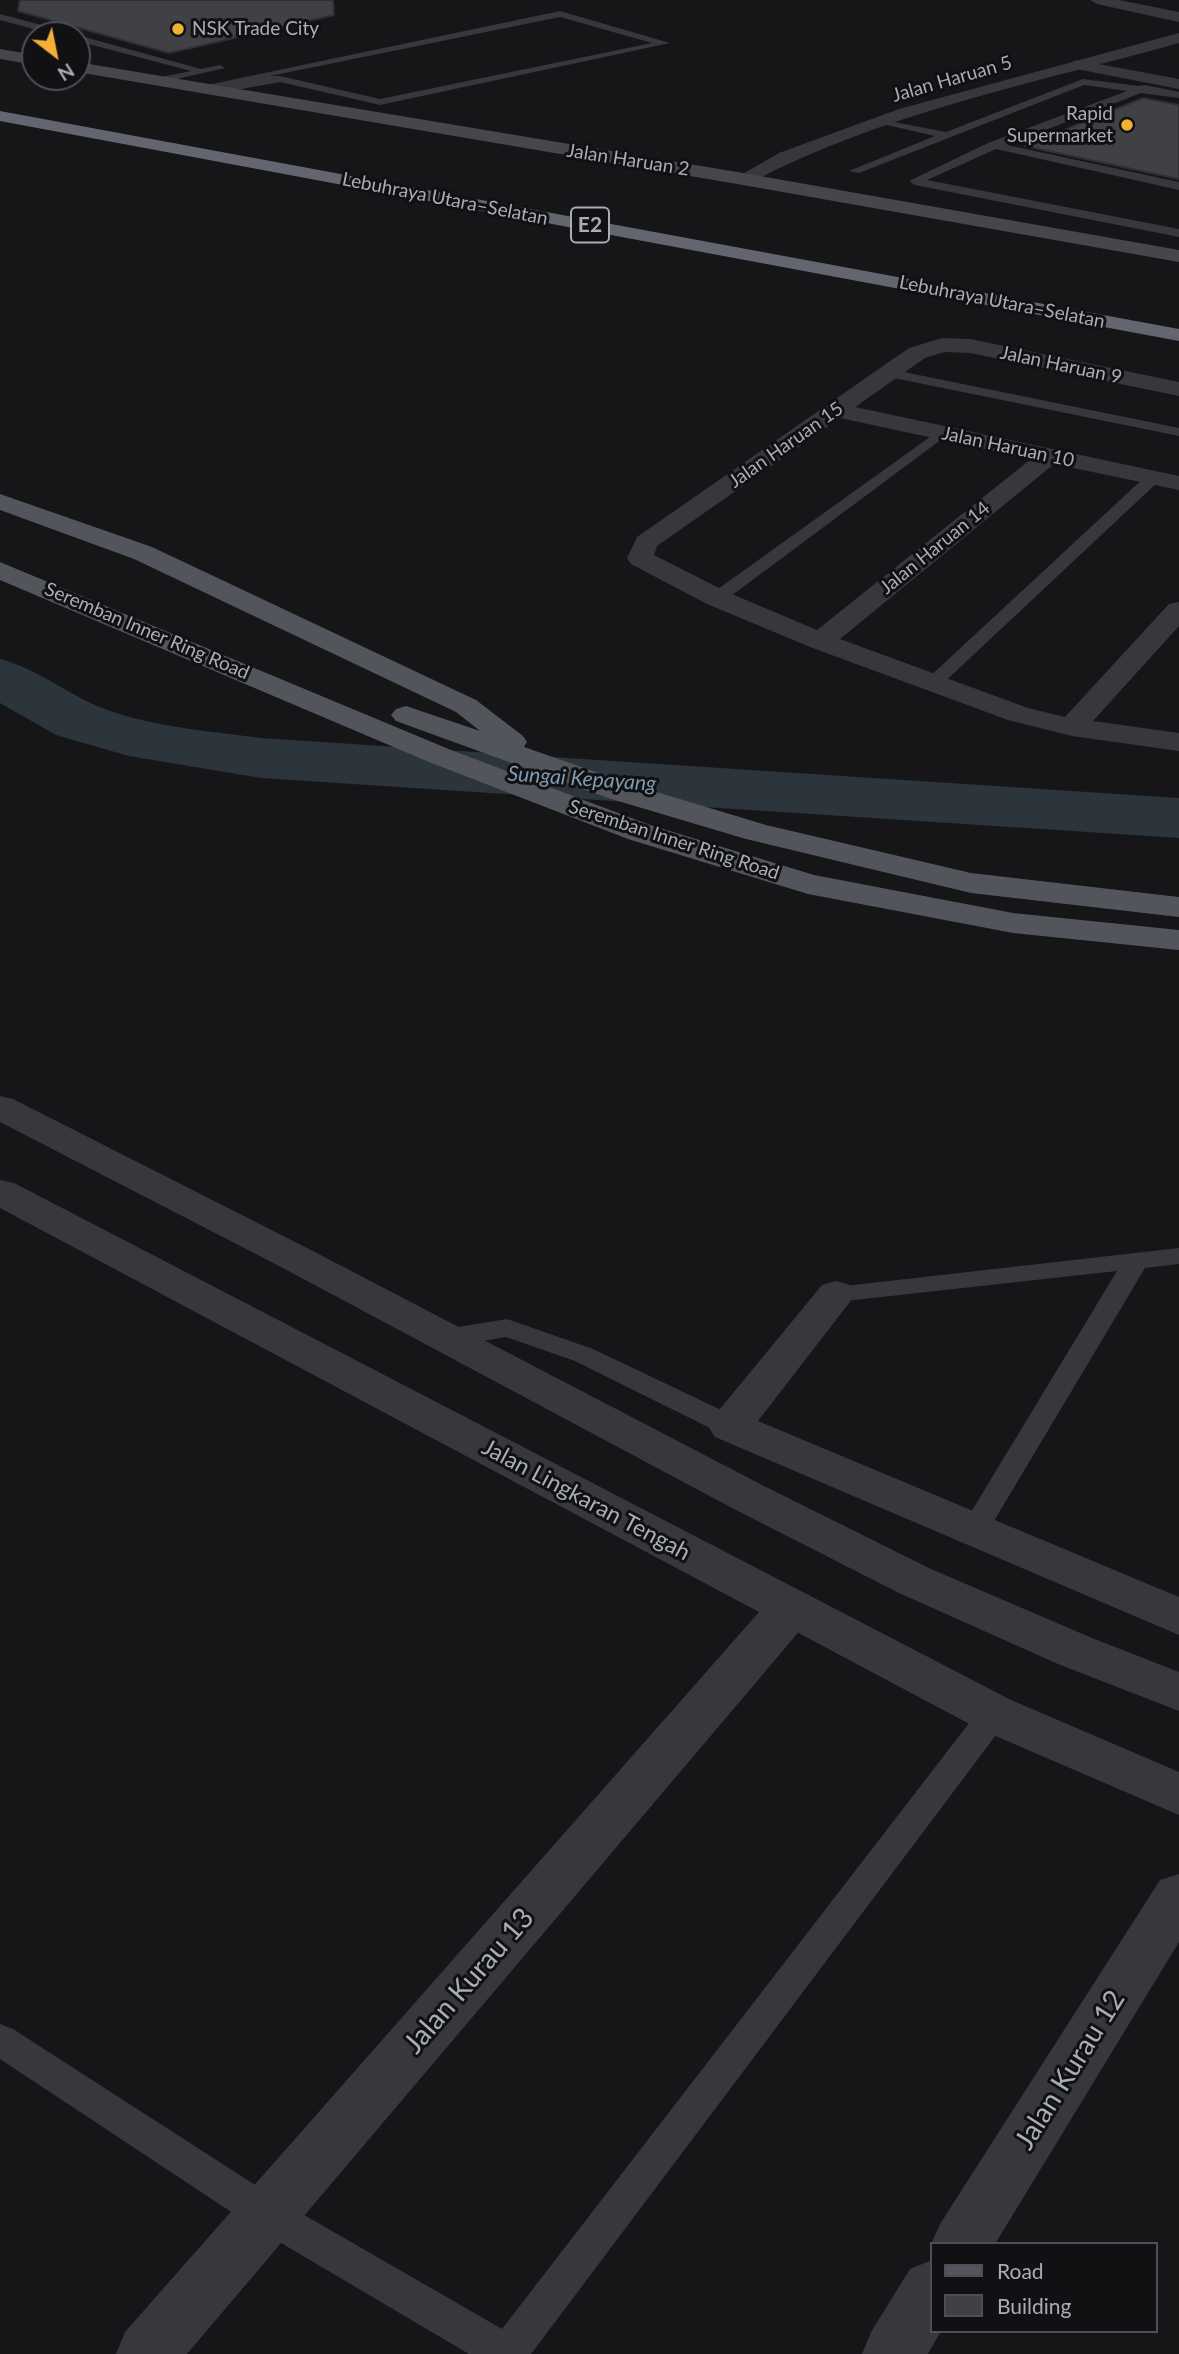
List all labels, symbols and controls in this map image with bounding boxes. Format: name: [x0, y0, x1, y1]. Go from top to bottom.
place label: NSK Trade City: [192, 18, 319, 40]
north arrow: [21, 21, 91, 91]
marker: NSK Trade City: [170, 21, 186, 37]
street label: Jalan Haruan 5: [889, 51, 1015, 107]
text: N: [54, 59, 79, 86]
place label: Rapid Supermarket: [1007, 103, 1113, 147]
marker: Rapid Supermarket: [1119, 117, 1135, 133]
street label: Jalan Haruan 2: [565, 139, 691, 181]
street label: Lebuhraya Utara–Selatan: [340, 168, 550, 230]
road number: E2: [571, 208, 609, 243]
street label: Lebuhraya Utara–Selatan: [897, 271, 1107, 333]
street label: Jalan Haruan 9: [998, 341, 1124, 389]
street label: Jalan Haruan 15: [724, 397, 848, 493]
street label: Jalan Haruan 10: [940, 422, 1076, 472]
street label: Jalan Haruan 14: [876, 497, 994, 599]
street label: Seremban Inner Ring Road: [41, 578, 253, 684]
water label: Sungai Kepayang: [507, 761, 657, 797]
street label: Seremban Inner Ring Road: [566, 795, 782, 885]
street label: Jalan Lingkaran Tengah: [477, 1433, 695, 1567]
street label: Jalan Kurau 13: [397, 1902, 541, 2060]
street label: Jalan Kurau 12: [1008, 1984, 1132, 2156]
legend: [930, 2242, 1158, 2333]
text: Road: [997, 2258, 1044, 2283]
text: Building: [997, 2293, 1072, 2318]

